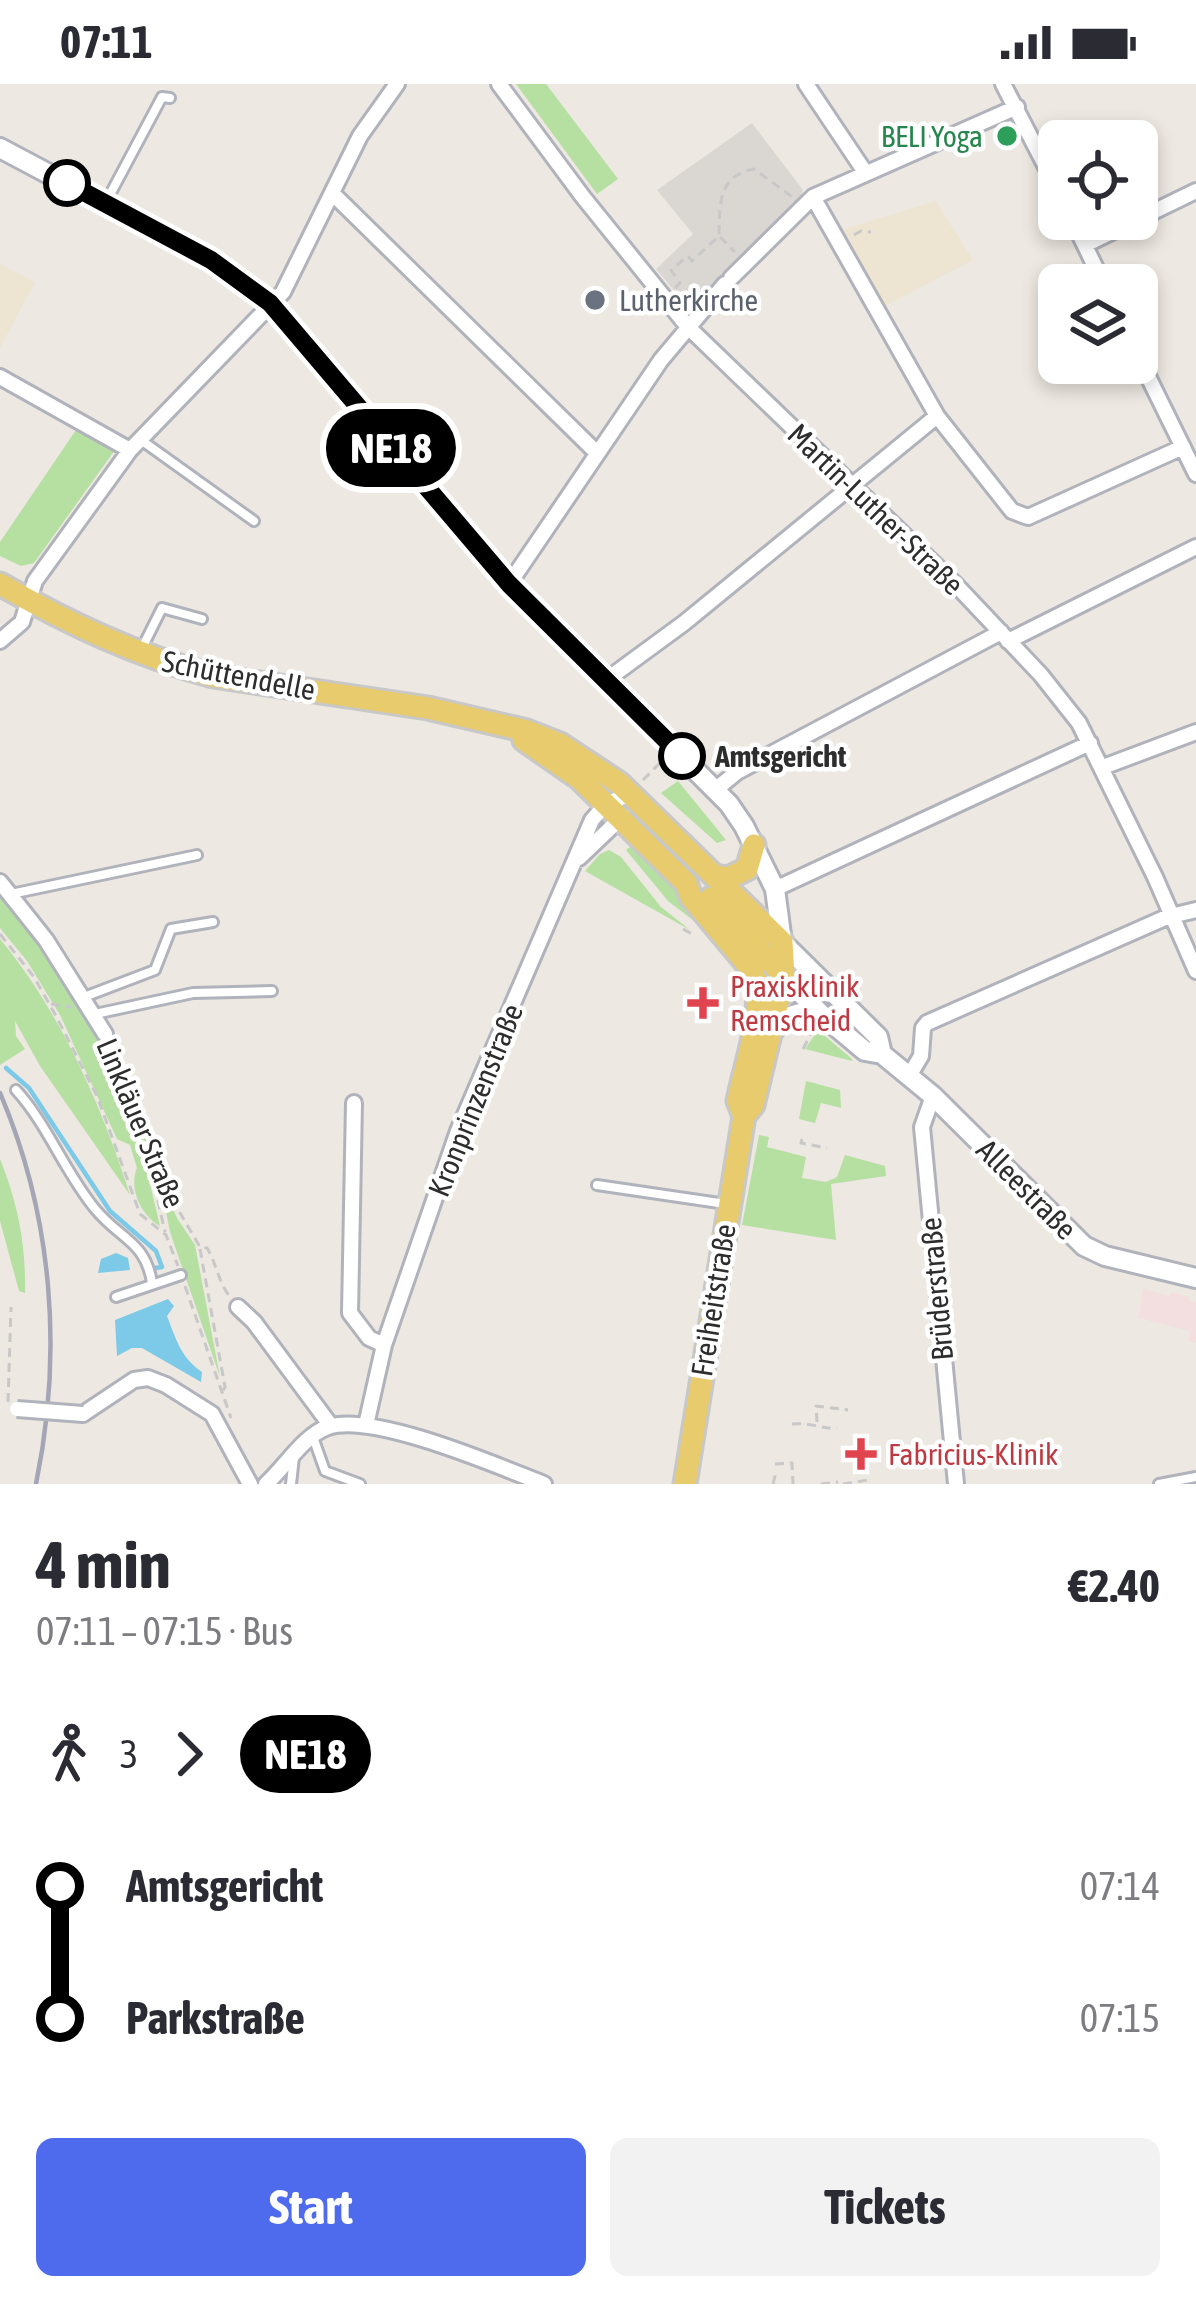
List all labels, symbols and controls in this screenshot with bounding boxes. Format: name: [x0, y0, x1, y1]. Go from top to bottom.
text: 07:11: [60, 16, 153, 68]
place label: BELI Yoga: [881, 119, 983, 153]
map controls: [1038, 120, 1158, 384]
button: locate: [1038, 120, 1158, 240]
marker: BELI Yoga: [994, 123, 1020, 149]
unlabelled marker: [45, 161, 89, 205]
button: layers: [1038, 264, 1158, 384]
place label: Lutherkirche: [619, 283, 758, 317]
marker: Lutherkirche: [582, 287, 608, 313]
line badge: NE18: [307, 409, 475, 487]
street label: Martin-Luther-Straße: [781, 417, 971, 601]
text: NE18: [350, 424, 432, 472]
street label: Schüttendelle: [160, 644, 318, 706]
marker: Amtsgericht: [660, 734, 704, 778]
place label: Amtsgericht: [714, 739, 847, 773]
place label: Praxisklinik Remscheid: [730, 969, 859, 1037]
marker: Praxisklinik Remscheid: [687, 987, 719, 1019]
street label: Kronprinzenstraße: [421, 999, 529, 1201]
street label: Linkläuer Straße: [90, 1033, 192, 1213]
street label: Alleestraße: [970, 1132, 1084, 1246]
street label: Brüderstraße: [913, 1216, 959, 1362]
street label: Freiheitstraße: [684, 1221, 742, 1379]
place label: Fabricius-Klinik: [888, 1437, 1058, 1471]
marker: Fabricius-Klinik: [845, 1438, 877, 1470]
text: 4 min: [36, 1526, 171, 1602]
text: €2.40: [1068, 1560, 1160, 1612]
text: 07:11 – 07:15 · Bus: [36, 1609, 293, 1653]
icon: walk: [36, 1721, 102, 1787]
icon: forward: [156, 1721, 222, 1787]
text: NE18: [264, 1730, 347, 1778]
text: 3: [120, 1732, 138, 1776]
text: Amtsgericht: [126, 1860, 323, 1912]
text: 07:14: [1080, 1864, 1160, 1908]
text: Parkstraße: [126, 1992, 305, 2044]
text: 07:15: [1080, 1996, 1160, 2040]
button: Start: [36, 2138, 586, 2276]
button: Tickets: [610, 2138, 1160, 2276]

